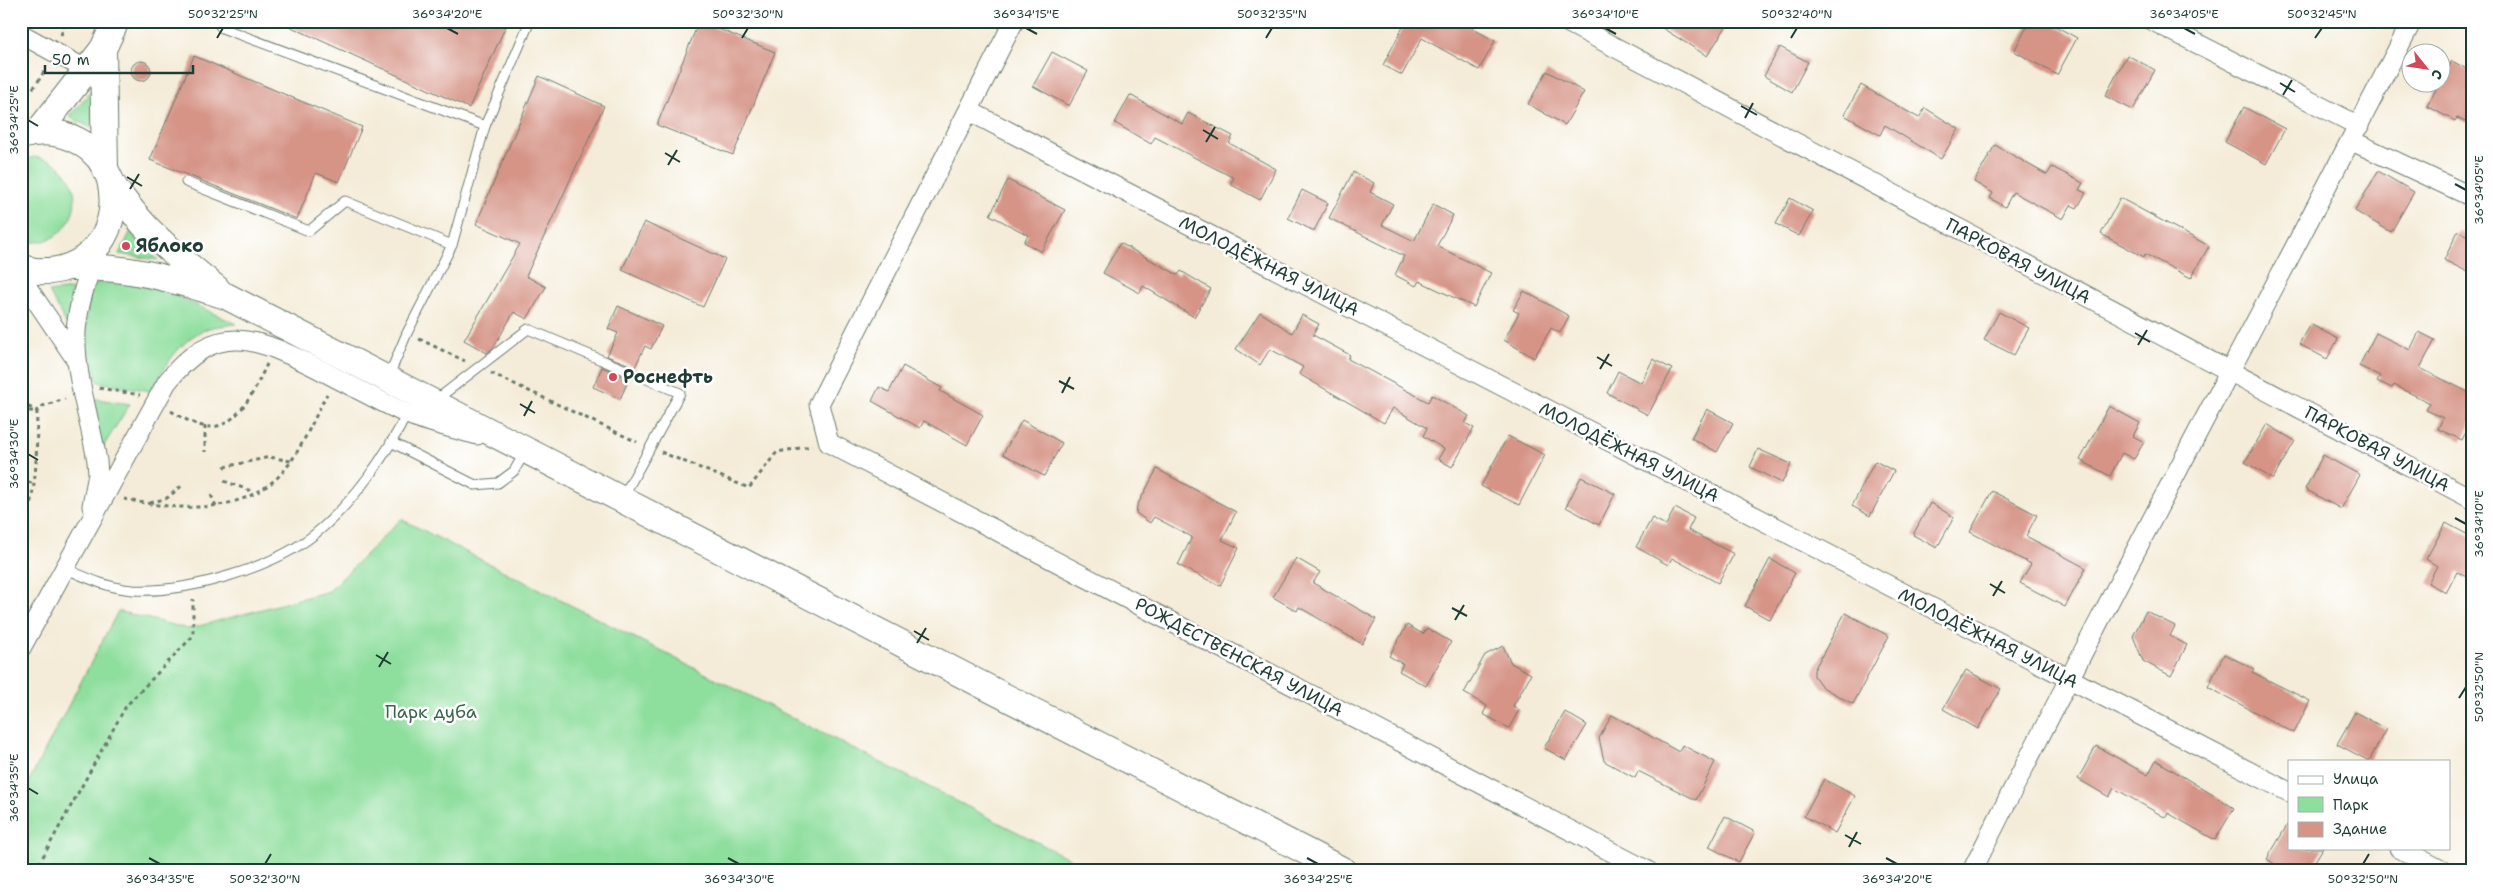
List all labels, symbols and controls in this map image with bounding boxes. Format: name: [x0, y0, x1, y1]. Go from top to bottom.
text: 50°32'25"N: [188, 6, 258, 22]
text: 36°34'20"E: [412, 6, 482, 22]
text: 50°32'30"N: [712, 6, 784, 22]
text: 36°34'15"E: [993, 6, 1059, 22]
text: 50°32'35"N: [1237, 6, 1307, 22]
text: 36°34'10"E: [1571, 6, 1639, 22]
text: 50°32'40"N: [1762, 6, 1833, 22]
text: 36°34'05"E: [2149, 6, 2219, 22]
text: 50°32'45"N: [2287, 6, 2357, 22]
scale bar: [45, 42, 192, 74]
north arrow: [2400, 42, 2450, 92]
text: 50 m: [52, 50, 90, 70]
text: С: [2427, 66, 2447, 83]
text: 36°34'25"E: [6, 85, 22, 155]
text: 36°34'05"E: [2471, 155, 2487, 225]
street label: МОЛОДЁЖНАЯ УЛИЦА: [1175, 210, 1363, 322]
street label: ПАРКОВАЯ УЛИЦА: [1941, 213, 2095, 309]
place label: Яблоко: [136, 234, 204, 258]
marker: Яблоко: [120, 240, 132, 252]
place label: Роснефть: [623, 365, 713, 389]
marker: Роснефть: [607, 371, 619, 383]
street label: МОЛОДЁЖНАЯ УЛИЦА: [1535, 396, 1723, 508]
street label: ПАРКОВАЯ УЛИЦА: [2300, 401, 2454, 497]
text: 36°34'30"E: [6, 419, 22, 489]
text: 36°34'10"E: [2471, 490, 2487, 558]
street label: МОЛОДЁЖНАЯ УЛИЦА: [1894, 582, 2082, 694]
street label: РОЖДЕСТВЕНСКАЯ УЛИЦА: [1131, 592, 1347, 722]
text: 50°32'50"N: [2471, 652, 2487, 722]
park label: Парк дуба: [385, 700, 477, 724]
text: 36°34'35"E: [6, 753, 22, 823]
legend: [2288, 760, 2450, 850]
text: Улица: [2333, 769, 2379, 789]
text: Парк: [2333, 795, 2369, 815]
text: Здание: [2333, 819, 2387, 839]
text: 36°34'35"E: [125, 871, 195, 887]
text: 50°32'30"N: [229, 871, 301, 887]
text: 36°34'30"E: [704, 871, 774, 887]
text: 36°34'25"E: [1283, 871, 1353, 887]
text: 36°34'20"E: [1862, 871, 1932, 887]
text: 50°32'50"N: [2328, 871, 2398, 887]

